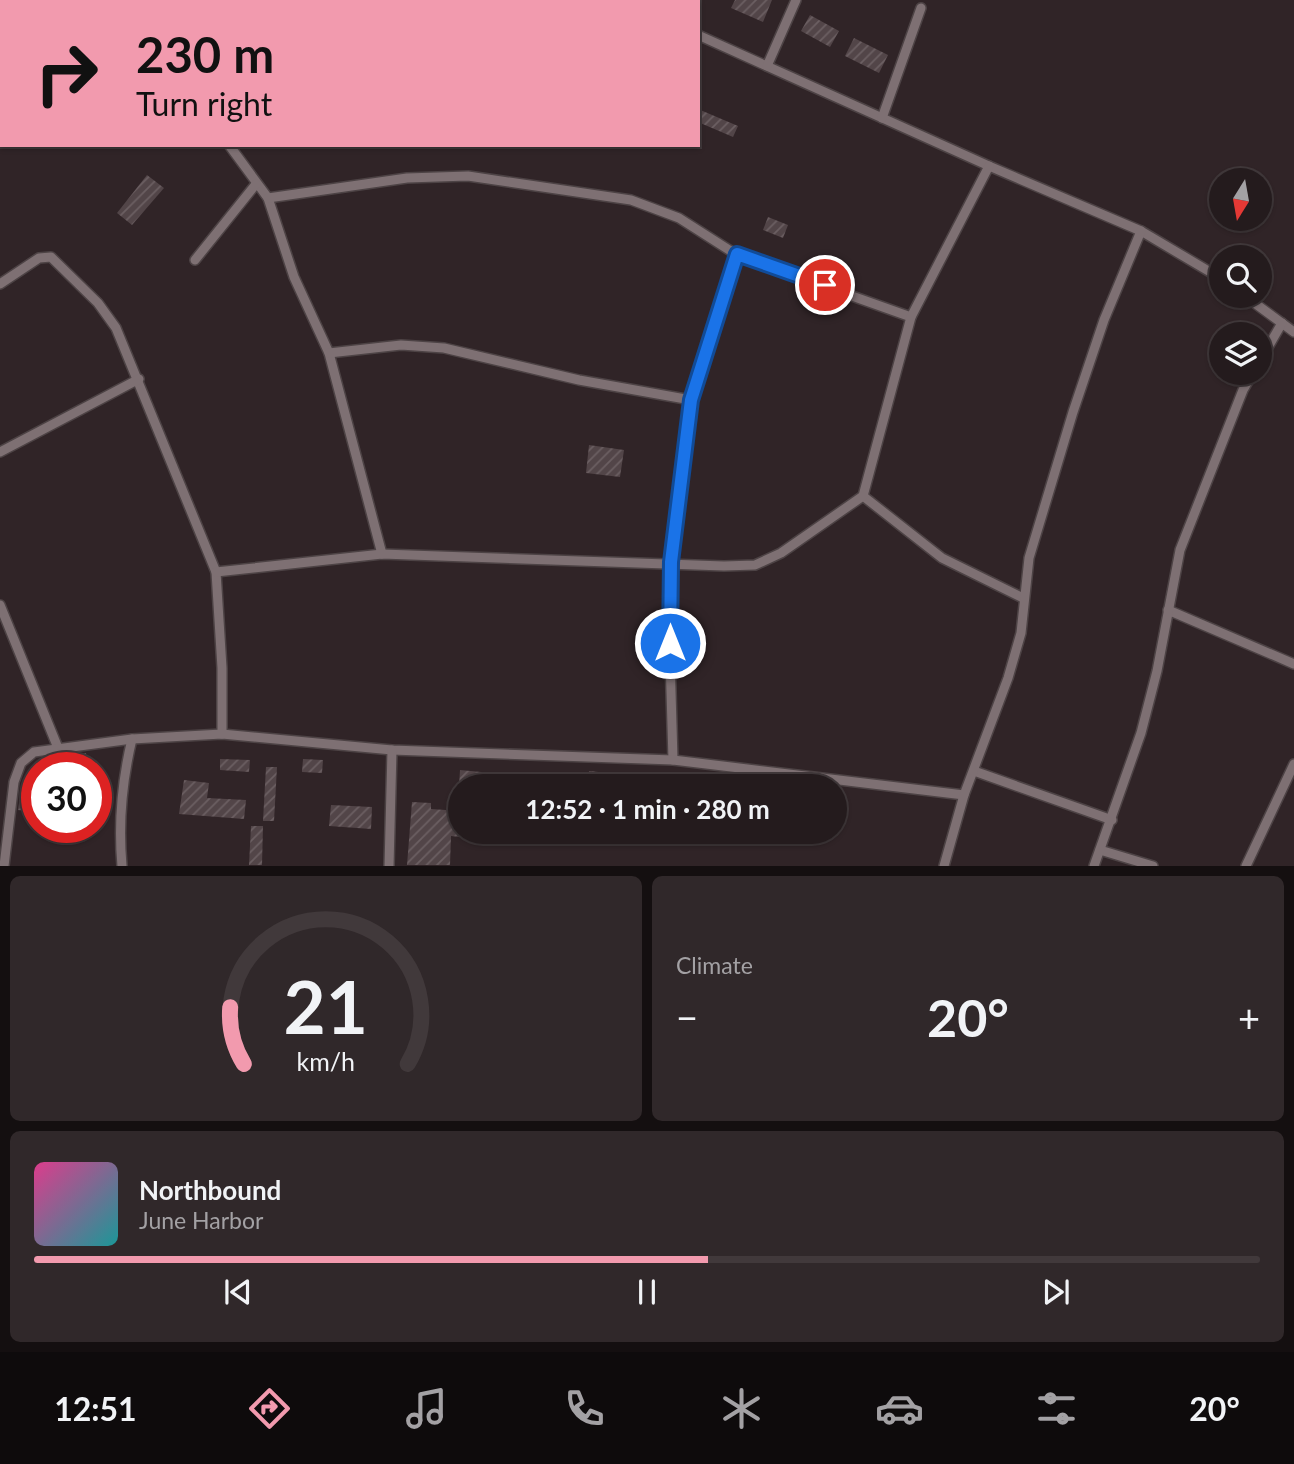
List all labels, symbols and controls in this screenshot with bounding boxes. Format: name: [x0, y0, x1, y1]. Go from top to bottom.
text: 230 m: [136, 25, 274, 83]
icon: right: [21, 28, 112, 119]
text: Turn right: [136, 84, 272, 123]
north arrow: [1209, 168, 1272, 231]
map controls: [1209, 168, 1272, 385]
button: search: [1209, 245, 1272, 308]
pin: [795, 255, 855, 315]
icon: arrive: [806, 266, 844, 304]
button: layers: [1209, 322, 1272, 385]
position arrow: [633, 606, 707, 680]
speed limit sign: 30: [21, 752, 112, 843]
text: 12:52 · 1 min · 280 m: [525, 793, 770, 825]
text: Climate: [676, 951, 753, 979]
text: 21: [284, 963, 368, 1051]
text: 20°: [927, 986, 1009, 1048]
text: −: [676, 994, 698, 1040]
text: +: [1238, 994, 1260, 1040]
text: km/h: [297, 1046, 355, 1076]
text: Northbound: [139, 1174, 281, 1206]
text: June Harbor: [139, 1206, 263, 1234]
icon: previous: [219, 1273, 257, 1311]
icon: pause: [628, 1273, 666, 1311]
icon: next: [1037, 1273, 1075, 1311]
icon: directions: [245, 1384, 294, 1433]
icon: music: [402, 1384, 451, 1433]
icon: phone: [560, 1384, 609, 1433]
icon: climate: [717, 1384, 766, 1433]
icon: car: [875, 1384, 924, 1433]
icon: filters: [1032, 1384, 1081, 1433]
text: 12:51: [54, 1389, 137, 1428]
text: 20°: [1189, 1389, 1240, 1428]

